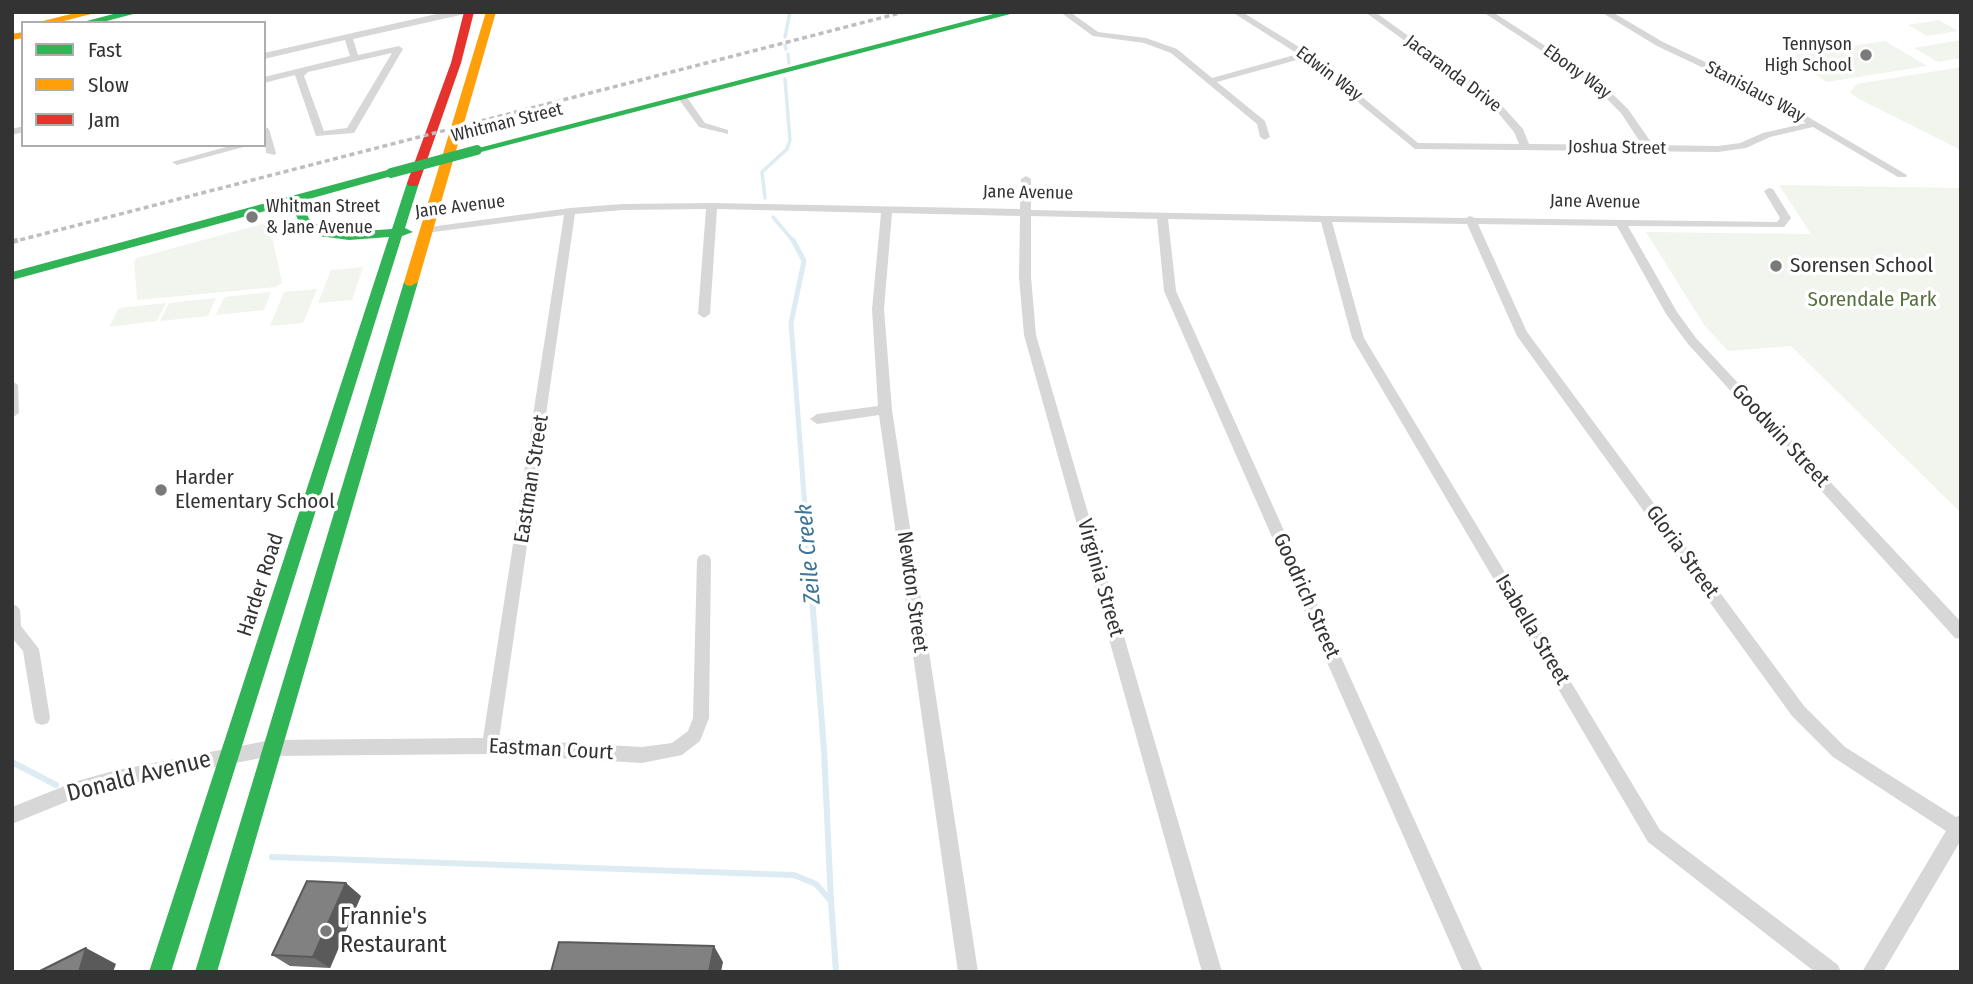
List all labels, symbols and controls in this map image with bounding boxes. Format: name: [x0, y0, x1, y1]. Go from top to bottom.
legend: [21, 21, 266, 147]
street label: Jacaranda Drive: [1401, 31, 1505, 117]
place label: Tennyson High School: [1765, 34, 1852, 76]
text: Fast: [88, 37, 122, 63]
street label: Ebony Way: [1539, 40, 1615, 104]
street label: Edwin Way: [1292, 42, 1366, 106]
marker: Tennyson High School: [1858, 47, 1874, 63]
street label: Stanislaus Way: [1702, 57, 1808, 127]
text: Slow: [88, 72, 129, 98]
street label: Whitman Street: [449, 99, 565, 147]
text: Jam: [88, 107, 120, 133]
street label: Joshua Street: [1568, 136, 1666, 160]
street label: Jane Avenue: [983, 181, 1073, 205]
street label: Jane Avenue: [1550, 190, 1640, 214]
street label: Jane Avenue: [414, 191, 506, 223]
place label: Whitman Street & Jane Avenue: [266, 196, 380, 238]
marker: Whitman Street & Jane Avenue: [244, 209, 260, 225]
place label: Sorensen School: [1790, 253, 1933, 279]
marker: Sorensen School: [1768, 258, 1784, 274]
park label: Sorendale Park: [1807, 287, 1937, 313]
street label: Goodwin Street: [1726, 379, 1834, 493]
street label: Eastman Street: [509, 413, 555, 545]
place label: Harder Elementary School: [175, 465, 335, 515]
marker: Harder Elementary School: [153, 482, 169, 498]
street label: Gloria Street: [1640, 501, 1724, 603]
water label: Zeile Creek: [791, 503, 827, 605]
street label: Virginia Street: [1071, 516, 1129, 640]
street label: Goodrich Street: [1267, 529, 1345, 663]
street label: Harder Road: [232, 530, 290, 640]
street label: Newton Street: [891, 530, 933, 654]
street label: Isabella Street: [1489, 570, 1575, 690]
street label: Eastman Court: [488, 734, 614, 766]
street label: Donald Avenue: [64, 745, 214, 809]
place label: Frannie's Restaurant: [340, 903, 447, 959]
marker: Frannie's Restaurant: [318, 923, 334, 939]

